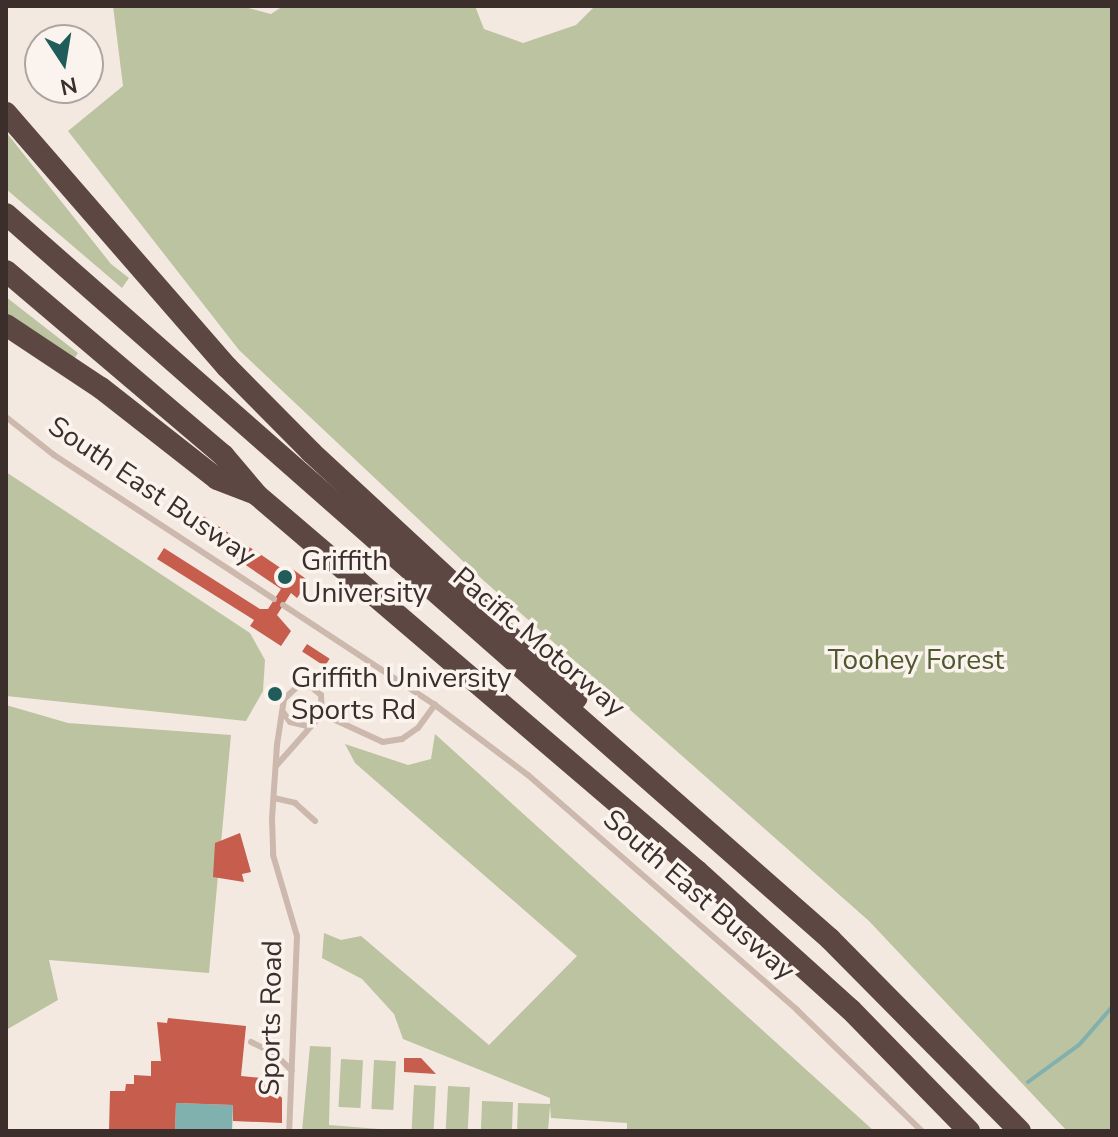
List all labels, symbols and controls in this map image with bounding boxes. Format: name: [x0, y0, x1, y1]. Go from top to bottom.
north arrow: [24, 24, 104, 104]
text: N: [57, 69, 80, 102]
street label: South East Busway: [42, 409, 262, 573]
place label: Griffith University: [301, 544, 427, 610]
street label: Pacific Motorway: [446, 560, 632, 724]
marker: Griffith University: [276, 568, 294, 586]
park label: Toohey Forest: [828, 643, 1004, 677]
place label: Griffith University Sports Rd: [291, 661, 511, 727]
marker: Griffith University Sports Rd: [266, 685, 284, 703]
street label: South East Busway: [596, 803, 802, 987]
street label: Sports Road: [253, 940, 289, 1096]

